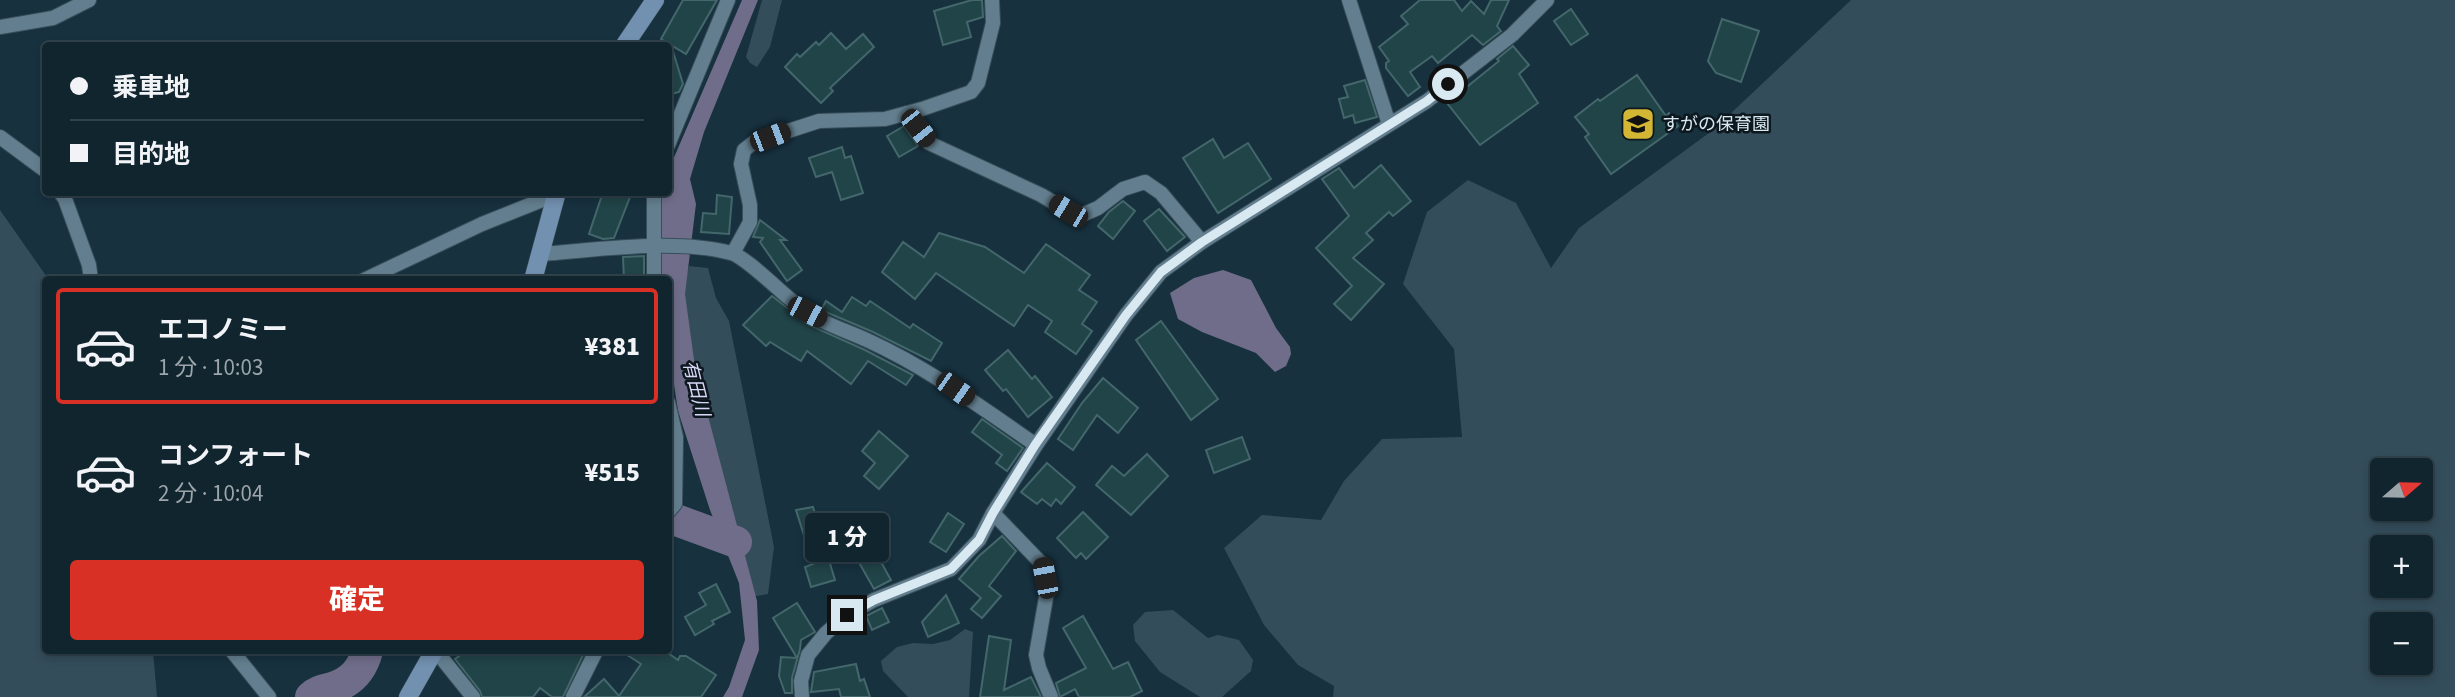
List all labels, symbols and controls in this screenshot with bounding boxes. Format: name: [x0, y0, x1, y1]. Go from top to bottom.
route start: [1432, 68, 1464, 100]
text: 乗車地: [112, 69, 190, 106]
car: [897, 105, 940, 151]
school or university icon: すがの保育園: [1619, 105, 1657, 143]
place label: すがの保育園: [1662, 112, 1770, 137]
car: [747, 120, 794, 154]
text: 目的地: [112, 136, 190, 173]
car: [1045, 191, 1092, 231]
car: [784, 293, 831, 331]
text: エコノミー: [158, 311, 288, 348]
icon: car: [74, 315, 137, 378]
text: ¥381: [584, 328, 640, 365]
text: 1 分 · 10:03: [158, 351, 263, 384]
water label: 有田川: [676, 357, 716, 421]
car: [932, 368, 979, 410]
text: コンフォート: [158, 437, 313, 474]
icon: car: [74, 441, 137, 504]
text: ¥515: [584, 454, 640, 491]
north arrow: [2370, 458, 2432, 522]
map controls: [2370, 458, 2433, 675]
text: 2 分 · 10:04: [158, 477, 263, 510]
callout: 1 分: [805, 514, 889, 562]
text: 1 分: [827, 521, 867, 554]
button: +: [2370, 535, 2433, 598]
car: [1031, 555, 1060, 601]
button: 確定: [70, 560, 644, 640]
route end: [831, 599, 863, 631]
button: −: [2370, 612, 2433, 675]

